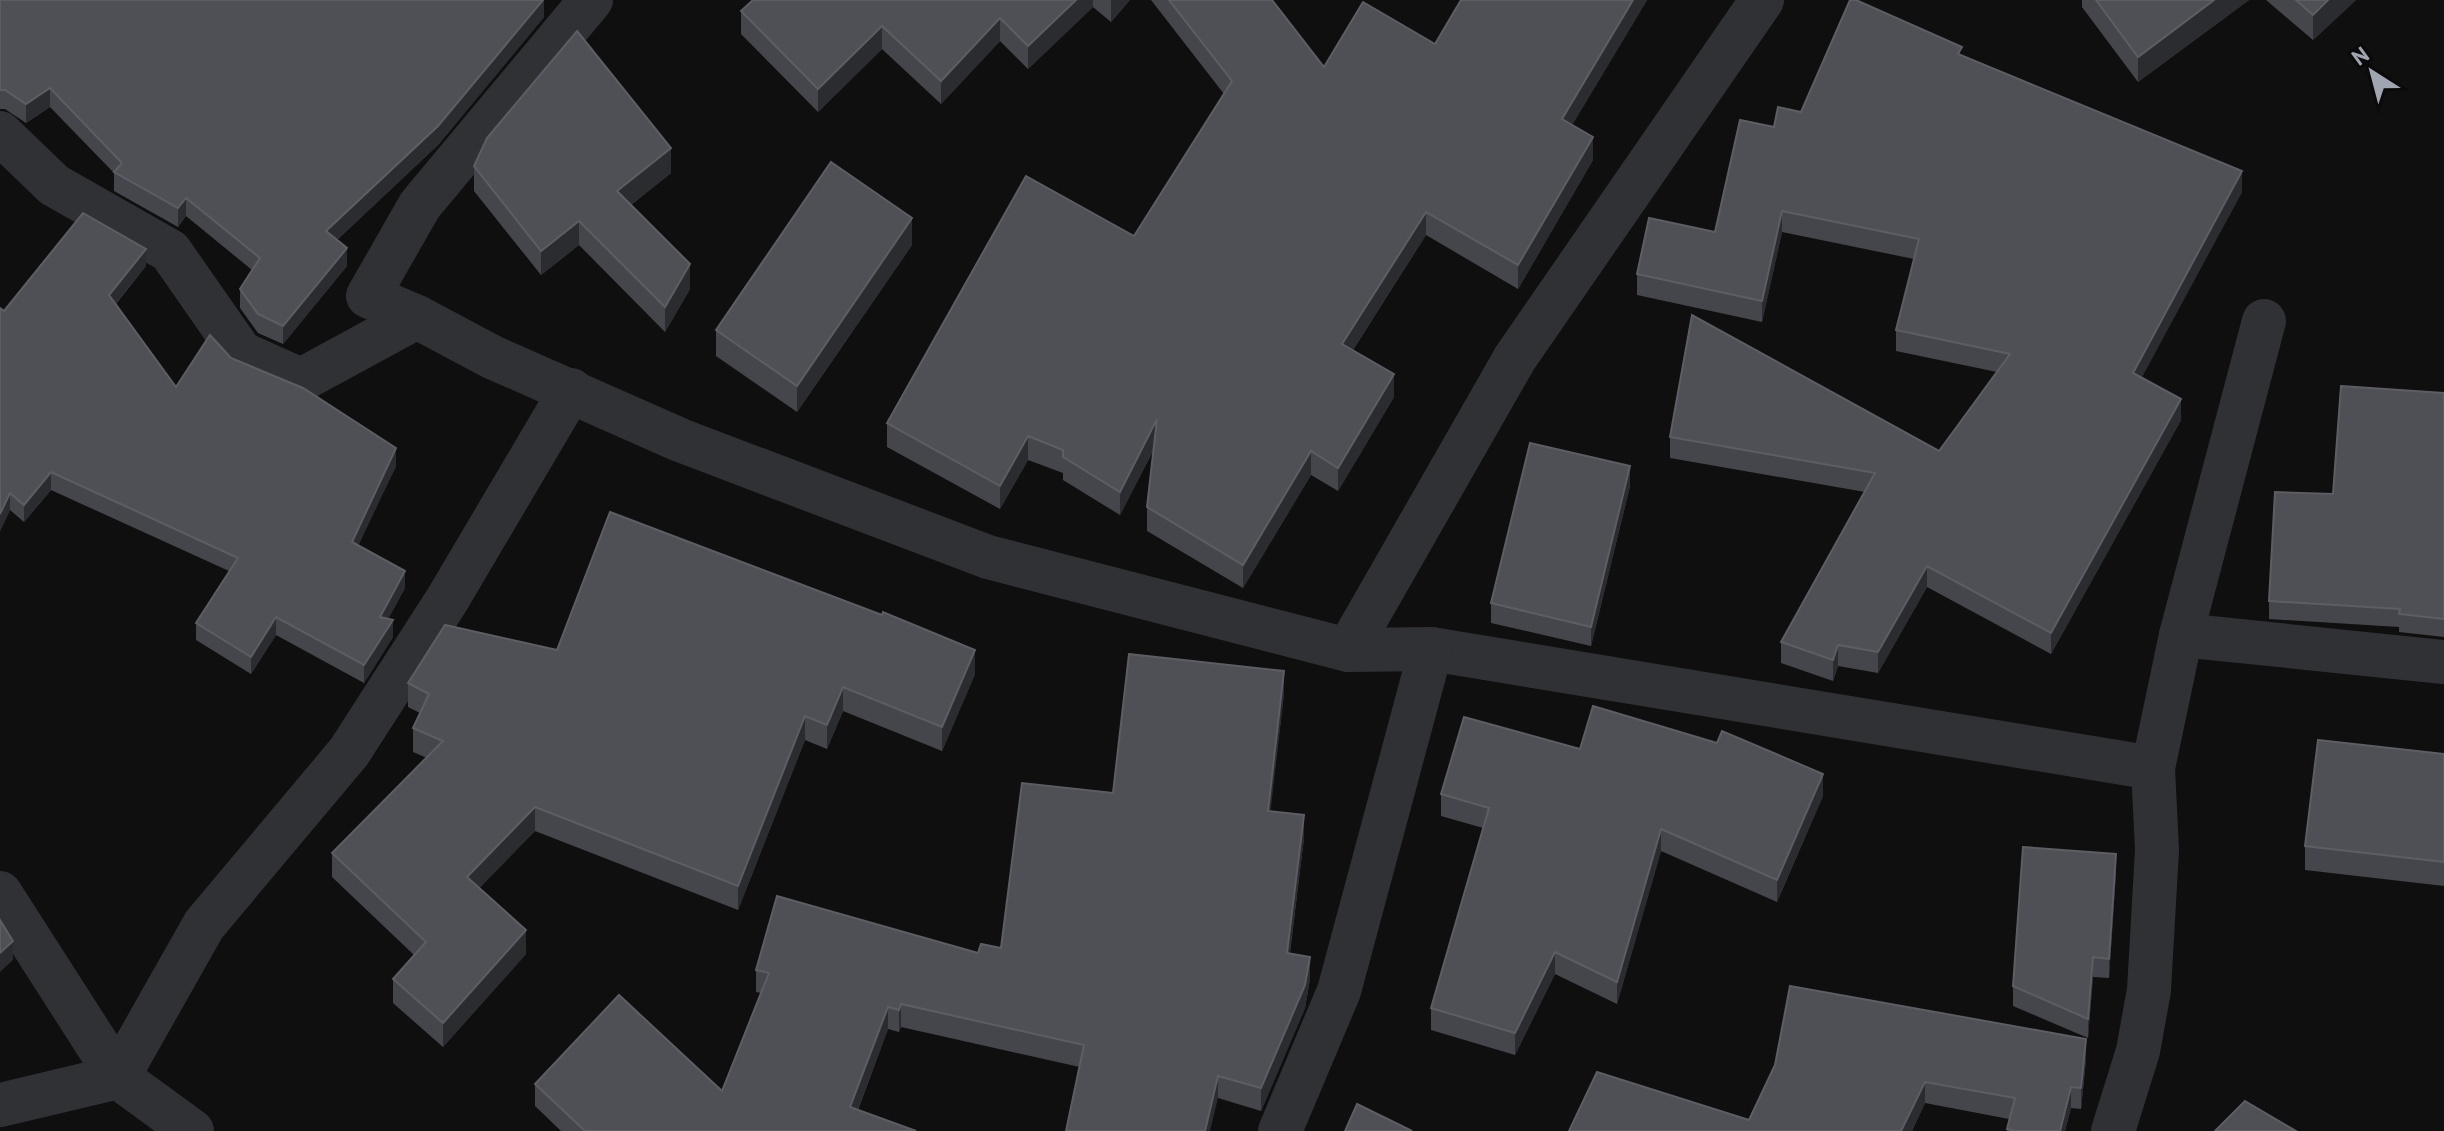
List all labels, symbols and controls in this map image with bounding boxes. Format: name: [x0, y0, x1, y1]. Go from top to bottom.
north arrow: [2332, 32, 2412, 112]
text: N: [2346, 40, 2374, 71]

